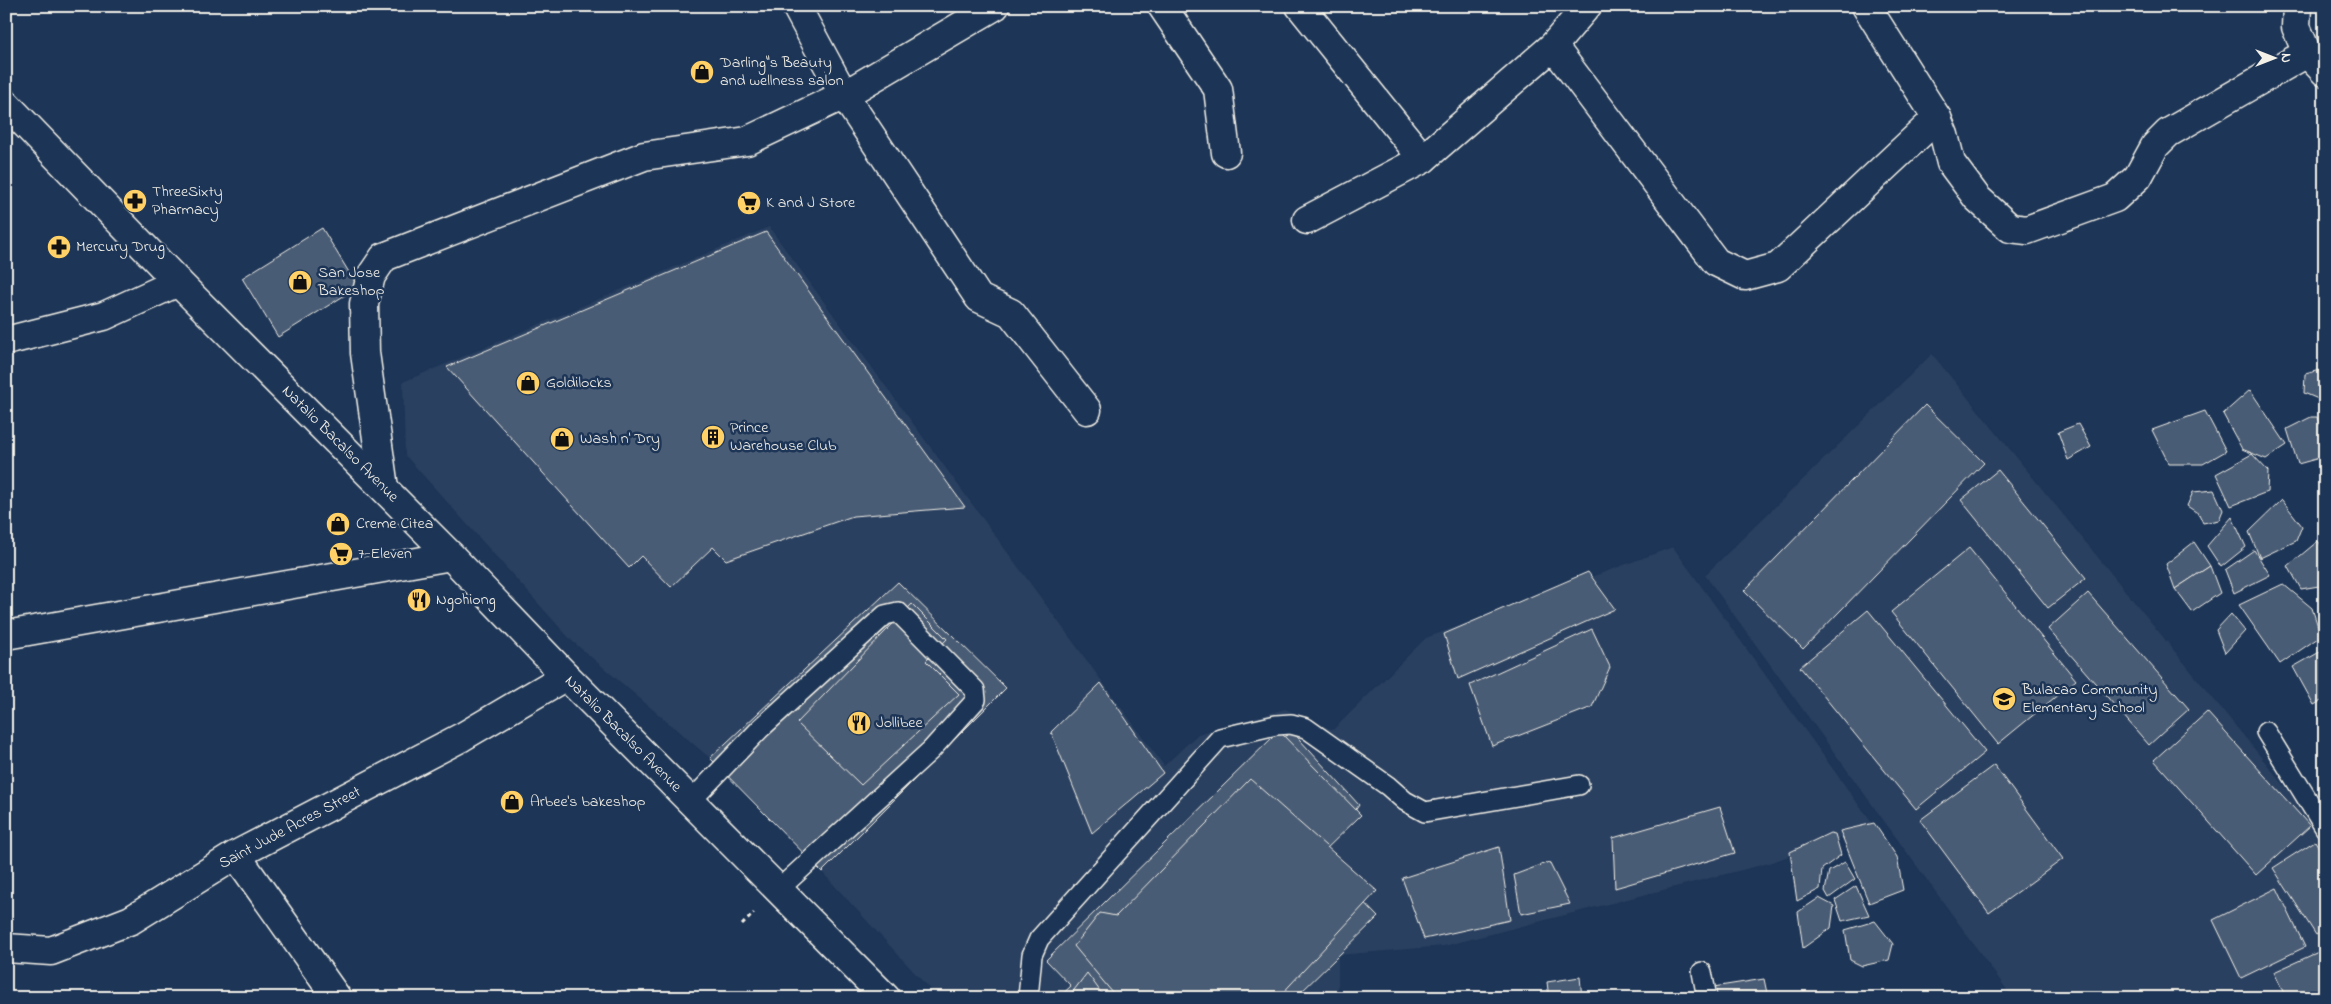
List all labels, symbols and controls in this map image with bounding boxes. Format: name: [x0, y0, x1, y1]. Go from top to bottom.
north arrow: [2248, 32, 2298, 82]
place label: Darling"s Beauty and wellness salon: [719, 51, 844, 93]
text: N: [2275, 53, 2296, 63]
shop icon: Darling"s Beauty and wellness salon: [689, 59, 715, 85]
place label: ThreeSixty Pharmacy: [152, 180, 223, 222]
pharmacy icon: ThreeSixty Pharmacy: [122, 188, 148, 214]
supermarket icon: K and J Store: [736, 190, 762, 216]
place label: K and J Store: [766, 191, 856, 215]
pharmacy icon: Mercury Drug: [46, 234, 72, 260]
place label: Mercury Drug: [76, 235, 165, 259]
place label: San Jose Bakeshop: [317, 261, 385, 303]
shop icon: San Jose Bakeshop: [287, 269, 313, 295]
shop icon: Goldilocks: [515, 370, 541, 396]
place label: Goldilocks: [546, 371, 612, 395]
street label: Natalio Bacalso Avenue: [276, 380, 405, 509]
place label: Prince Warehouse Club: [730, 416, 837, 458]
building icon: Prince Warehouse Club: [700, 424, 726, 450]
shop icon: Wash n' Dry: [549, 426, 575, 452]
place label: Wash n' Dry: [580, 427, 660, 451]
shop icon: Creme Citea: [325, 511, 351, 537]
place label: Creme Citea: [356, 512, 433, 536]
supermarket icon: 7-Eleven: [328, 541, 354, 567]
place label: 7-Eleven: [358, 542, 412, 566]
restaurant icon: Ngohiong: [406, 587, 432, 613]
place label: Ngohiong: [436, 588, 496, 612]
street label: Natalio Bacalso Avenue: [559, 670, 688, 799]
place label: Bulacao Community Elementary School: [2021, 678, 2157, 720]
school or university icon: Bulacao Community Elementary School: [1991, 686, 2017, 712]
restaurant icon: Jollibee: [846, 710, 872, 736]
place label: Jollibee: [876, 711, 924, 735]
street label: Saint Jude Acres Street: [215, 780, 366, 876]
shop icon: Arbee's bakeshop: [499, 789, 525, 815]
place label: Arbee's bakeshop: [530, 790, 646, 814]

